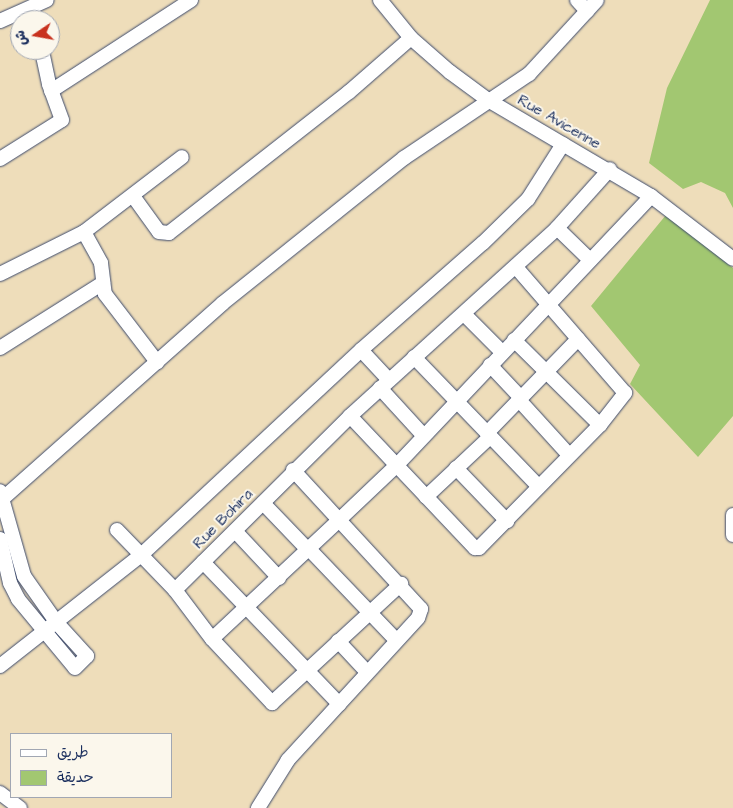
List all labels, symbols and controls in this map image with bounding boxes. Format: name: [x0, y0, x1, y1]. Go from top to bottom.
north arrow: [10, 10, 60, 60]
text: ش: [10, 28, 33, 48]
street label: Rue Avicenne: [514, 91, 604, 153]
street label: Rue Bohira: [189, 485, 257, 553]
legend: [10, 733, 172, 798]
text: طريق: [57, 742, 89, 763]
text: حديقة: [57, 767, 94, 788]

